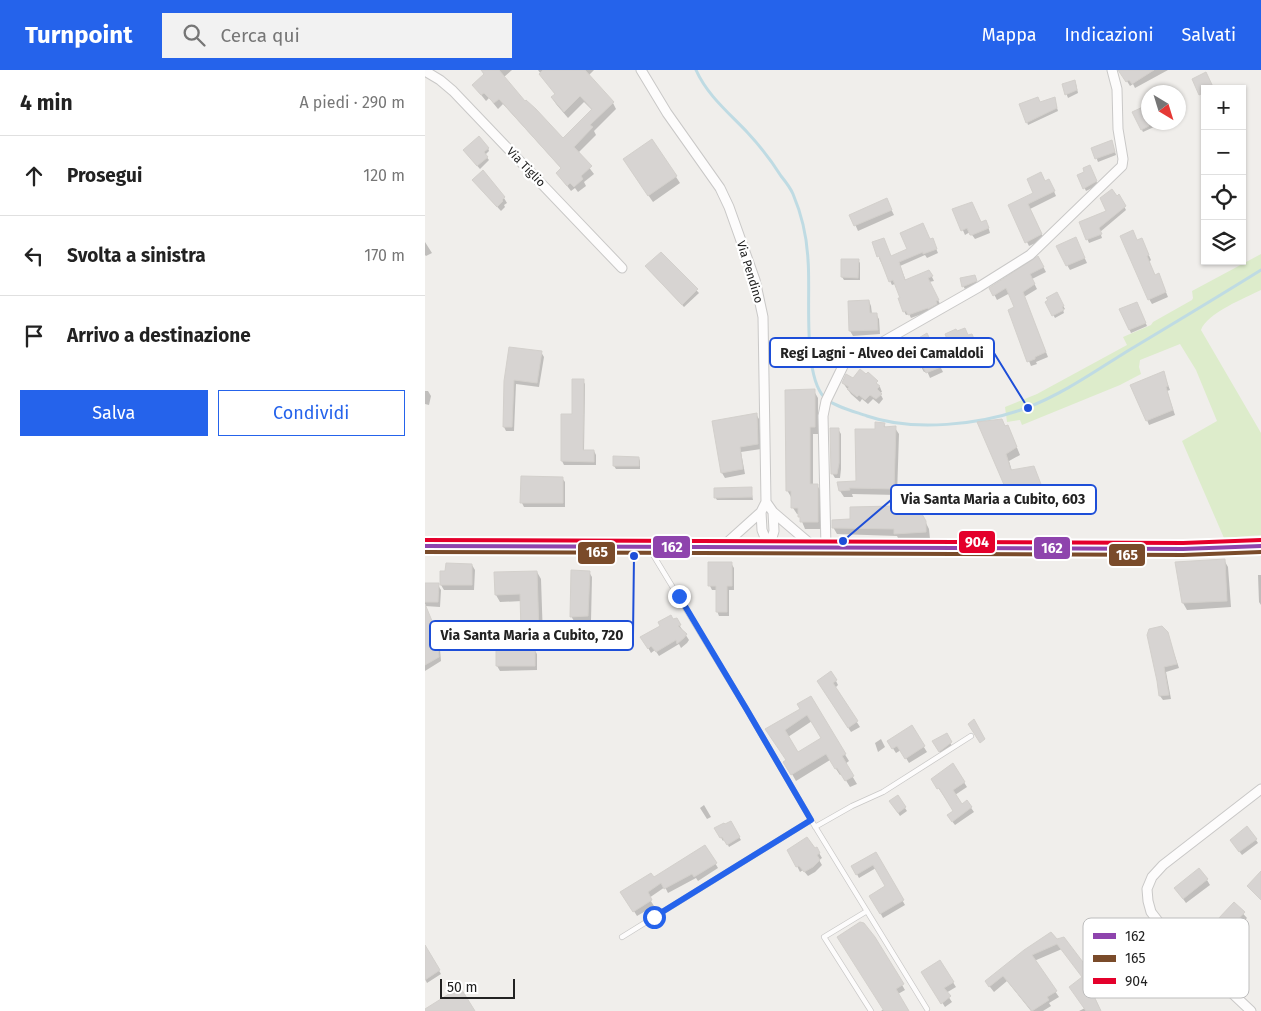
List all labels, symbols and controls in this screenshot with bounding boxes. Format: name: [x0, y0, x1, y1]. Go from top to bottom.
search box: [162, 13, 512, 58]
text: Turnpoint: [25, 21, 132, 49]
icon: search: [180, 21, 208, 49]
text: Cerca qui: [220, 24, 300, 47]
text: Mappa: [982, 24, 1037, 46]
text: Indicazioni: [1065, 24, 1154, 46]
text: Salvati: [1182, 24, 1236, 46]
north arrow: [1141, 85, 1186, 130]
map controls: [1201, 85, 1246, 265]
button: +: [1201, 85, 1246, 130]
text: 4 min: [20, 90, 73, 116]
text: A piedi · 290 m: [299, 93, 405, 112]
button: −: [1201, 130, 1246, 175]
street label: Via Tiglio: [504, 144, 548, 190]
icon: ahead: [20, 162, 48, 190]
text: Prosegui: [67, 164, 142, 187]
text: 120 m: [363, 166, 405, 185]
button: locate: [1201, 175, 1246, 220]
button: layers: [1201, 220, 1246, 265]
street label: Via Pendino: [734, 239, 766, 305]
icon: left: [20, 242, 48, 270]
text: Svolta a sinistra: [67, 244, 206, 267]
text: 170 m: [364, 246, 405, 265]
icon: arrive: [20, 322, 48, 350]
text: Arrivo a destinazione: [67, 324, 251, 347]
callout: Regi Lagni - Alveo dei Camaldoli: [770, 338, 994, 367]
text: Regi Lagni - Alveo dei Camaldoli: [780, 345, 984, 362]
button: Salva: [20, 390, 208, 436]
button: Condividi: [218, 390, 405, 436]
callout: Via Santa Maria a Cubito, 603: [891, 485, 1096, 514]
text: Via Santa Maria a Cubito, 603: [900, 491, 1085, 508]
line badge: 904: [958, 530, 996, 554]
text: 904: [965, 534, 989, 551]
line badge: 162: [652, 535, 691, 559]
line badge: 162: [1033, 536, 1071, 560]
text: 162: [661, 539, 683, 556]
text: 162: [1041, 540, 1063, 557]
line badge: 165: [577, 541, 616, 565]
line badge: 165: [1108, 543, 1146, 567]
text: 165: [586, 544, 608, 561]
text: 165: [1116, 547, 1138, 564]
route end: [668, 585, 691, 608]
callout: Via Santa Maria a Cubito, 720: [430, 621, 633, 650]
text: Via Santa Maria a Cubito, 720: [440, 627, 623, 644]
route start: [643, 906, 666, 929]
legend: [1083, 918, 1249, 998]
text: 162: [1125, 928, 1145, 945]
text: 165: [1125, 950, 1145, 967]
text: 904: [1125, 973, 1148, 990]
scale bar: [440, 976, 515, 999]
text: 50 m: [447, 979, 478, 996]

